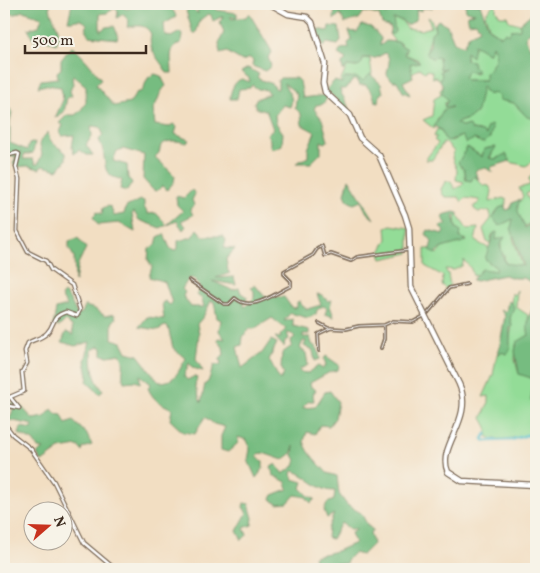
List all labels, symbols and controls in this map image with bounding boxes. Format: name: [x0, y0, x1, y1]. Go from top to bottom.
scale bar: [25, 22, 146, 54]
text: 500 m: [32, 31, 74, 52]
north arrow: [22, 500, 72, 550]
text: N: [48, 514, 69, 530]

